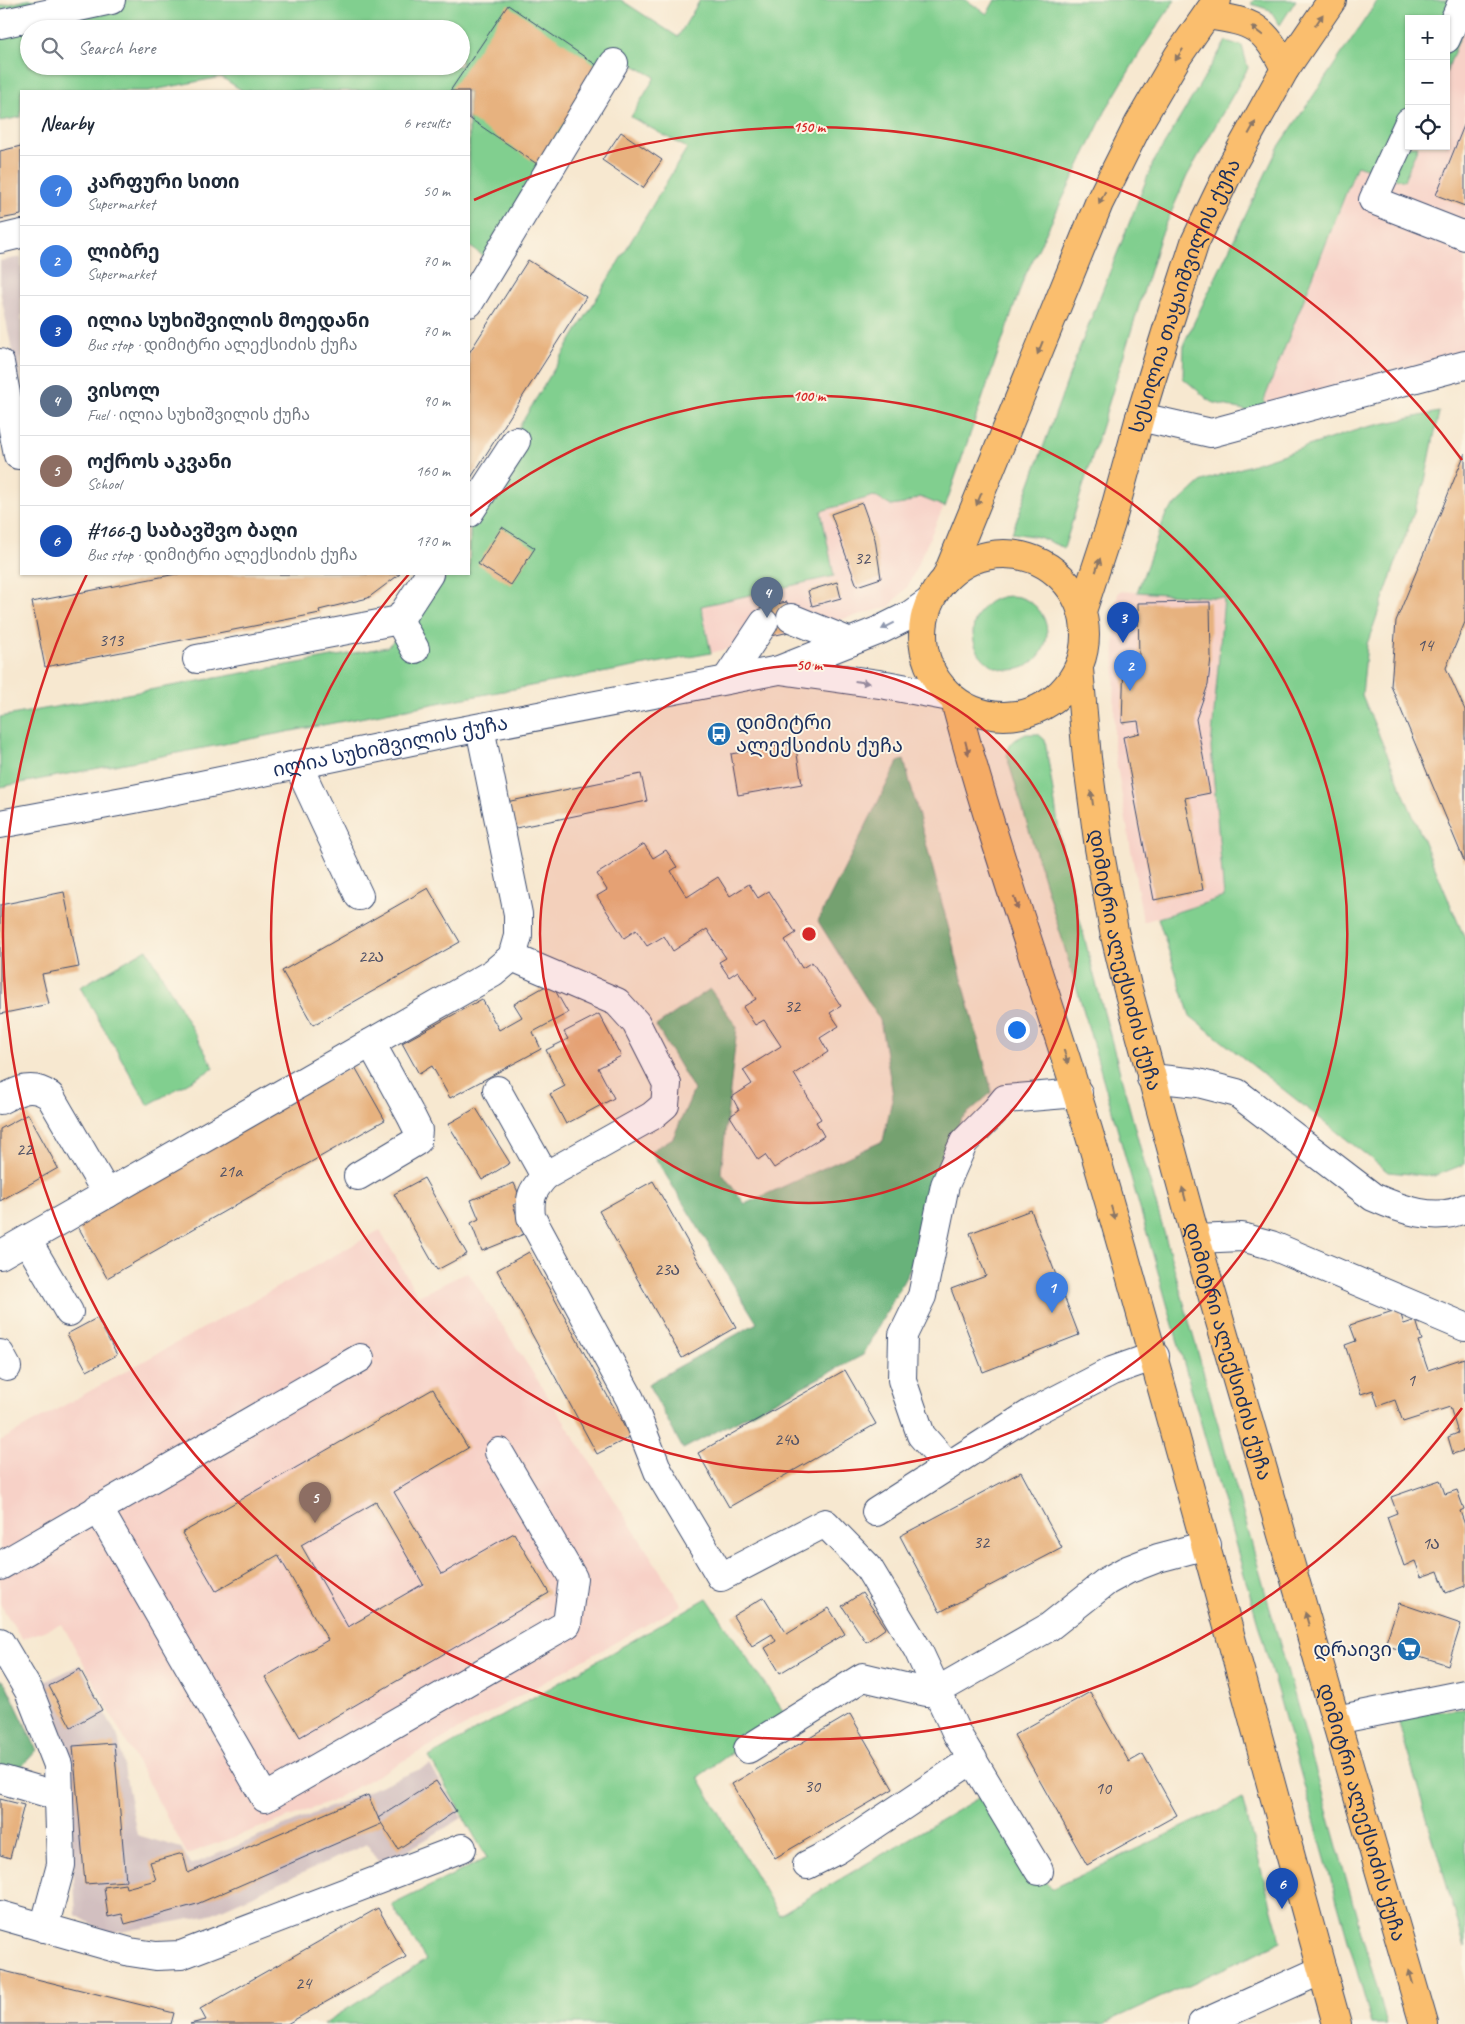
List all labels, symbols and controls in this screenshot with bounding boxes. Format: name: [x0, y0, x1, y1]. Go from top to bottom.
one-way arrow: [1314, 13, 1323, 27]
map controls: [1405, 15, 1450, 150]
button: +: [1405, 15, 1450, 60]
search box: [20, 20, 470, 75]
one-way arrow: [1250, 26, 1264, 36]
icon: search: [38, 34, 66, 62]
text: Search here: [78, 36, 155, 60]
one-way arrow: [1174, 49, 1184, 62]
button: −: [1405, 60, 1450, 105]
button: locate: [1405, 105, 1450, 150]
text: Nearby: [40, 110, 93, 136]
text: 6 results: [403, 113, 450, 133]
text: 150 m: [793, 118, 827, 137]
one-way arrow: [1248, 121, 1256, 135]
street label: სესილია თაყაიშვილის ქუჩა: [1124, 154, 1246, 436]
text: კარფური სითი: [87, 170, 240, 194]
text: 1: [52, 181, 60, 201]
text: 50 m: [423, 181, 450, 201]
one-way arrow: [1098, 191, 1106, 205]
text: Supermarket: [87, 194, 155, 214]
text: ლიბრე: [87, 240, 160, 264]
text: 2: [52, 251, 60, 271]
text: 70 m: [423, 251, 450, 271]
text: Supermarket: [87, 264, 155, 284]
text: ილია სუხიშვილის მოედანი: [87, 309, 369, 333]
text: 3: [52, 321, 60, 341]
text: 70 m: [423, 321, 450, 341]
text: Bus stop · დიმიტრი ალექსიძის ქუჩა: [87, 335, 358, 355]
one-way arrow: [1036, 341, 1044, 356]
text: ვისოლ: [87, 379, 160, 403]
text: 100 m: [793, 387, 827, 406]
text: 4: [52, 391, 60, 411]
text: 90 m: [423, 391, 450, 411]
text: Fuel · ილია სუხიშვილის ქუჩა: [87, 405, 310, 425]
text: ოქროს აკვანი: [87, 450, 232, 474]
text: 5: [53, 461, 59, 481]
text: 160 m: [416, 461, 450, 481]
text: School: [87, 474, 121, 494]
one-way arrow: [974, 492, 982, 506]
text: #166-ე საბავშვო ბაღი: [87, 519, 298, 543]
text: 6: [52, 531, 60, 551]
text: 170 m: [416, 531, 450, 551]
text: Bus stop · დიმიტრი ალექსიძის ქუჩა: [87, 545, 358, 565]
house number: 32: [854, 547, 872, 569]
one-way arrow: [1094, 557, 1102, 572]
pin: 4: [751, 577, 783, 618]
pin: 3: [1107, 602, 1139, 643]
one-way arrow: [881, 622, 895, 630]
house number: 313: [99, 629, 125, 651]
house number: 14: [1417, 634, 1435, 656]
pin: 2: [1114, 650, 1146, 691]
text: 50 m: [796, 656, 823, 675]
one-way arrow: [854, 678, 870, 686]
street label: ილია სუხიშვილის ქუჩა: [270, 710, 510, 782]
place label: დიმიტრი ალექსიძის ქუჩა: [736, 710, 903, 758]
bus stop icon: დიმიტრი ალექსიძის ქუჩა: [706, 721, 732, 747]
one-way arrow: [964, 740, 972, 755]
one-way arrow: [1088, 789, 1096, 805]
street label: დიმიტრი ალექსიძის ქუჩა: [1084, 828, 1167, 1093]
one-way arrow: [1012, 896, 1020, 911]
centre of rings: [800, 925, 818, 943]
house number: 22ა: [358, 945, 384, 967]
house number: 32: [784, 995, 802, 1017]
your location: [1004, 1017, 1030, 1043]
one-way arrow: [1063, 1050, 1070, 1065]
house number: 22: [16, 1138, 34, 1160]
house number: 21a: [218, 1160, 243, 1182]
one-way arrow: [1179, 1187, 1187, 1202]
one-way arrow: [1109, 1206, 1117, 1221]
street label: დიმიტრი ალექსიძის ქუჩა: [1179, 1219, 1278, 1483]
house number: 23ა: [654, 1258, 680, 1280]
pin: 1: [1036, 1272, 1068, 1313]
house number: 1: [1407, 1369, 1416, 1391]
house number: 24ა: [774, 1428, 800, 1450]
pin: 5: [299, 1482, 331, 1523]
house number: 32: [973, 1531, 991, 1553]
house number: 1ა: [1422, 1532, 1440, 1554]
one-way arrow: [1302, 1612, 1310, 1627]
supermarket icon: დრაივი: [1396, 1636, 1422, 1662]
place label: დრაივი: [1313, 1637, 1392, 1662]
street label: დიმიტრი ალექსიძის ქუჩა: [1313, 1680, 1412, 1944]
house number: 30: [804, 1775, 822, 1797]
house number: 10: [1095, 1777, 1113, 1799]
pin: 6: [1266, 1868, 1298, 1909]
one-way arrow: [1406, 1970, 1414, 1985]
house number: 24: [295, 1972, 313, 1994]

